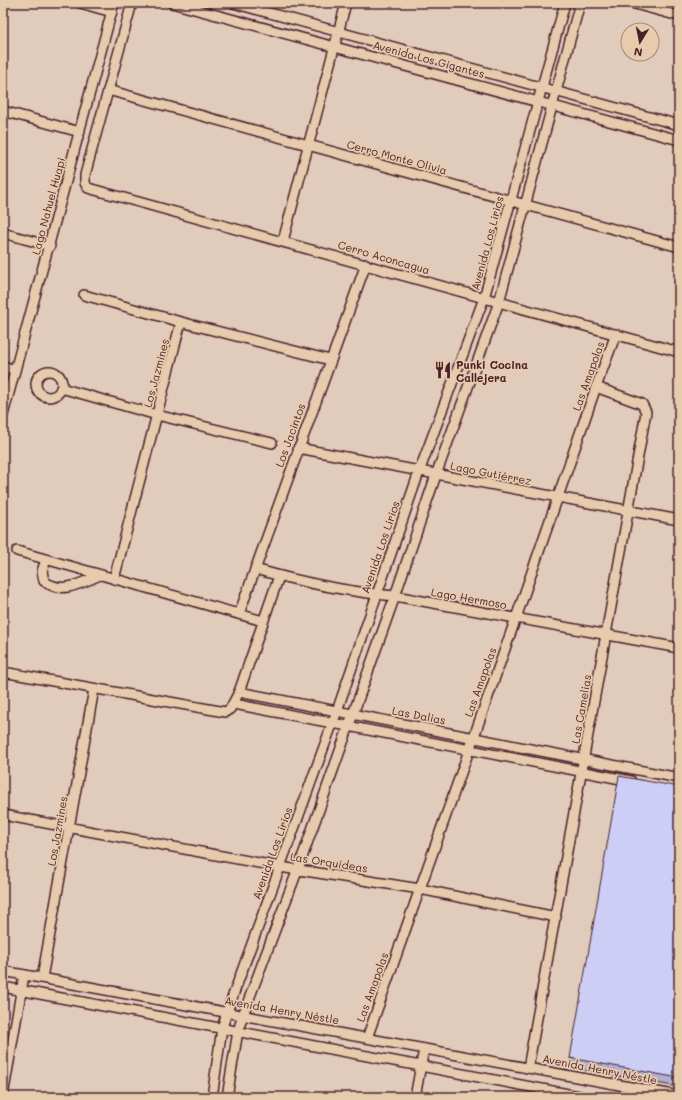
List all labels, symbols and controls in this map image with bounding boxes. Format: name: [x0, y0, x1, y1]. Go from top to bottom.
north arrow: [620, 22, 660, 62]
street label: Avenida Los Gigantes: [372, 37, 486, 81]
text: N: [633, 44, 644, 60]
street label: Cerro Monte Olivia: [345, 136, 449, 178]
street label: Lago Nahuel Huapi: [28, 156, 68, 256]
street label: Avenida Los Lirios: [467, 194, 507, 292]
street label: Cerro Aconcagua: [336, 237, 432, 277]
street label: Los Jazmines: [140, 337, 172, 409]
street label: Las Amapolas: [568, 339, 608, 413]
place label: Punki Cocina Callejera: [456, 357, 528, 385]
restaurant icon: Punki Cocina Callejera: [433, 360, 453, 380]
street label: Los Jacintos: [272, 401, 308, 469]
street label: Lago Gutiérrez: [449, 458, 533, 488]
street label: Avenida Los Lirios: [357, 499, 403, 595]
street label: Lago Hermoso: [430, 584, 508, 612]
street label: Las Amapolas: [460, 645, 500, 719]
street label: Las Camelias: [568, 673, 594, 745]
street label: Las Dalias: [391, 702, 447, 728]
street label: Los Jazmines: [43, 795, 71, 867]
street label: Avenida Los Lirios: [248, 805, 296, 901]
street label: Las Orquídeas: [289, 848, 369, 876]
street label: Las Amapolas: [352, 950, 392, 1024]
street label: Avenida Henry Néstle: [223, 993, 341, 1028]
street label: Avenida Henry Néstle: [541, 1051, 659, 1088]

